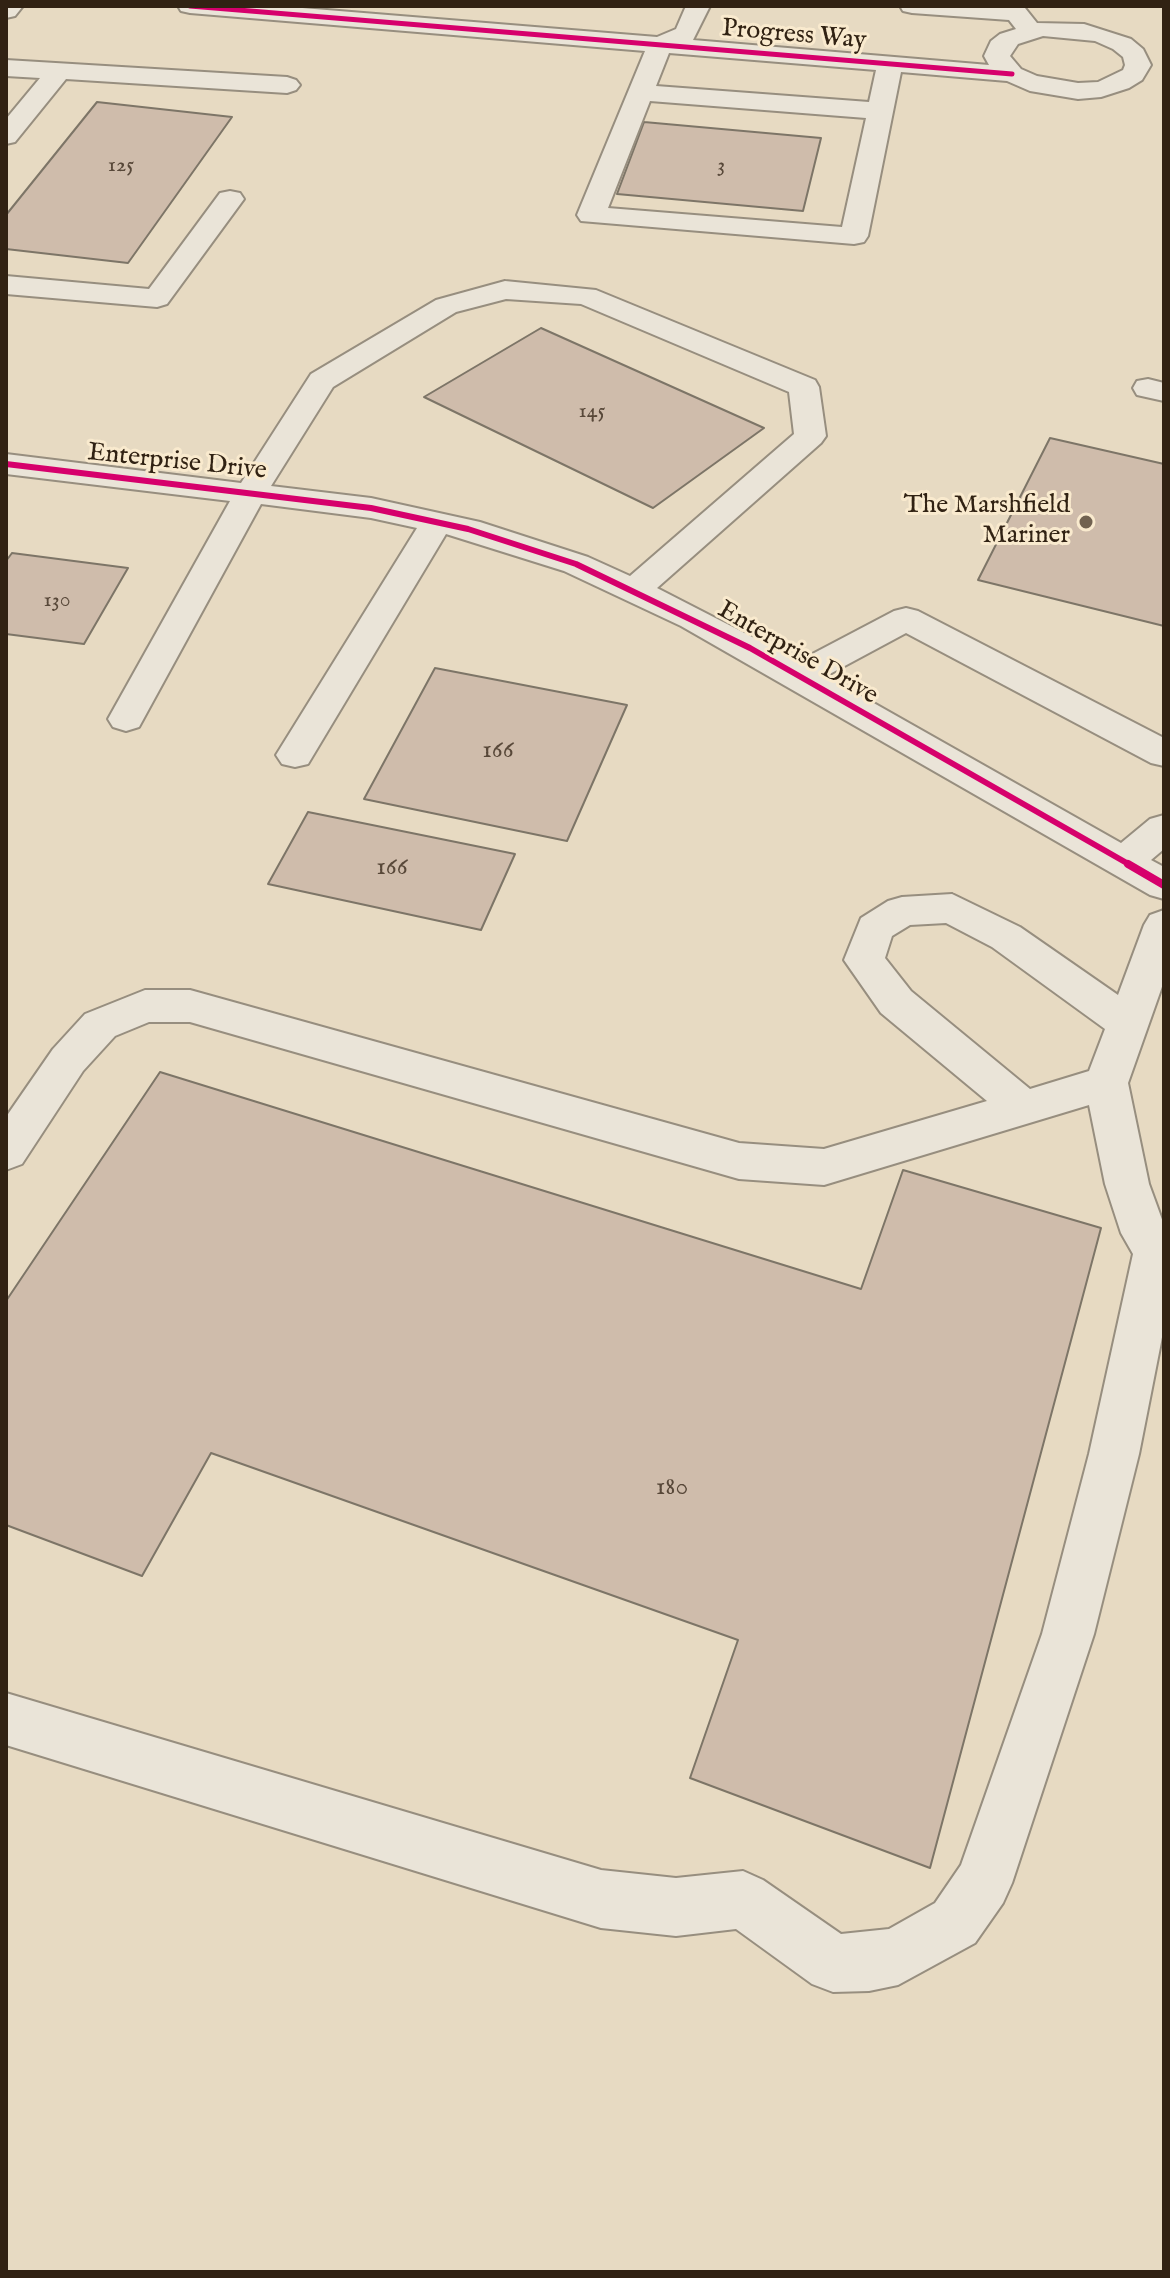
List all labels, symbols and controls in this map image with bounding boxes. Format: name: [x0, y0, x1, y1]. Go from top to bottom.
street label: Progress Way: [720, 14, 868, 58]
house number: 125: [108, 153, 134, 179]
house number: 3: [717, 153, 725, 179]
house number: 145: [579, 399, 605, 425]
street label: Enterprise Drive: [86, 438, 268, 488]
place label: The Marshfield Mariner: [903, 491, 1070, 552]
marker: The Marshfield Mariner: [1077, 513, 1095, 531]
house number: 130: [43, 588, 71, 614]
street label: Enterprise Drive: [711, 595, 883, 713]
house number: 166: [482, 736, 514, 768]
house number: 166: [376, 853, 408, 885]
house number: 180: [656, 1473, 688, 1505]

